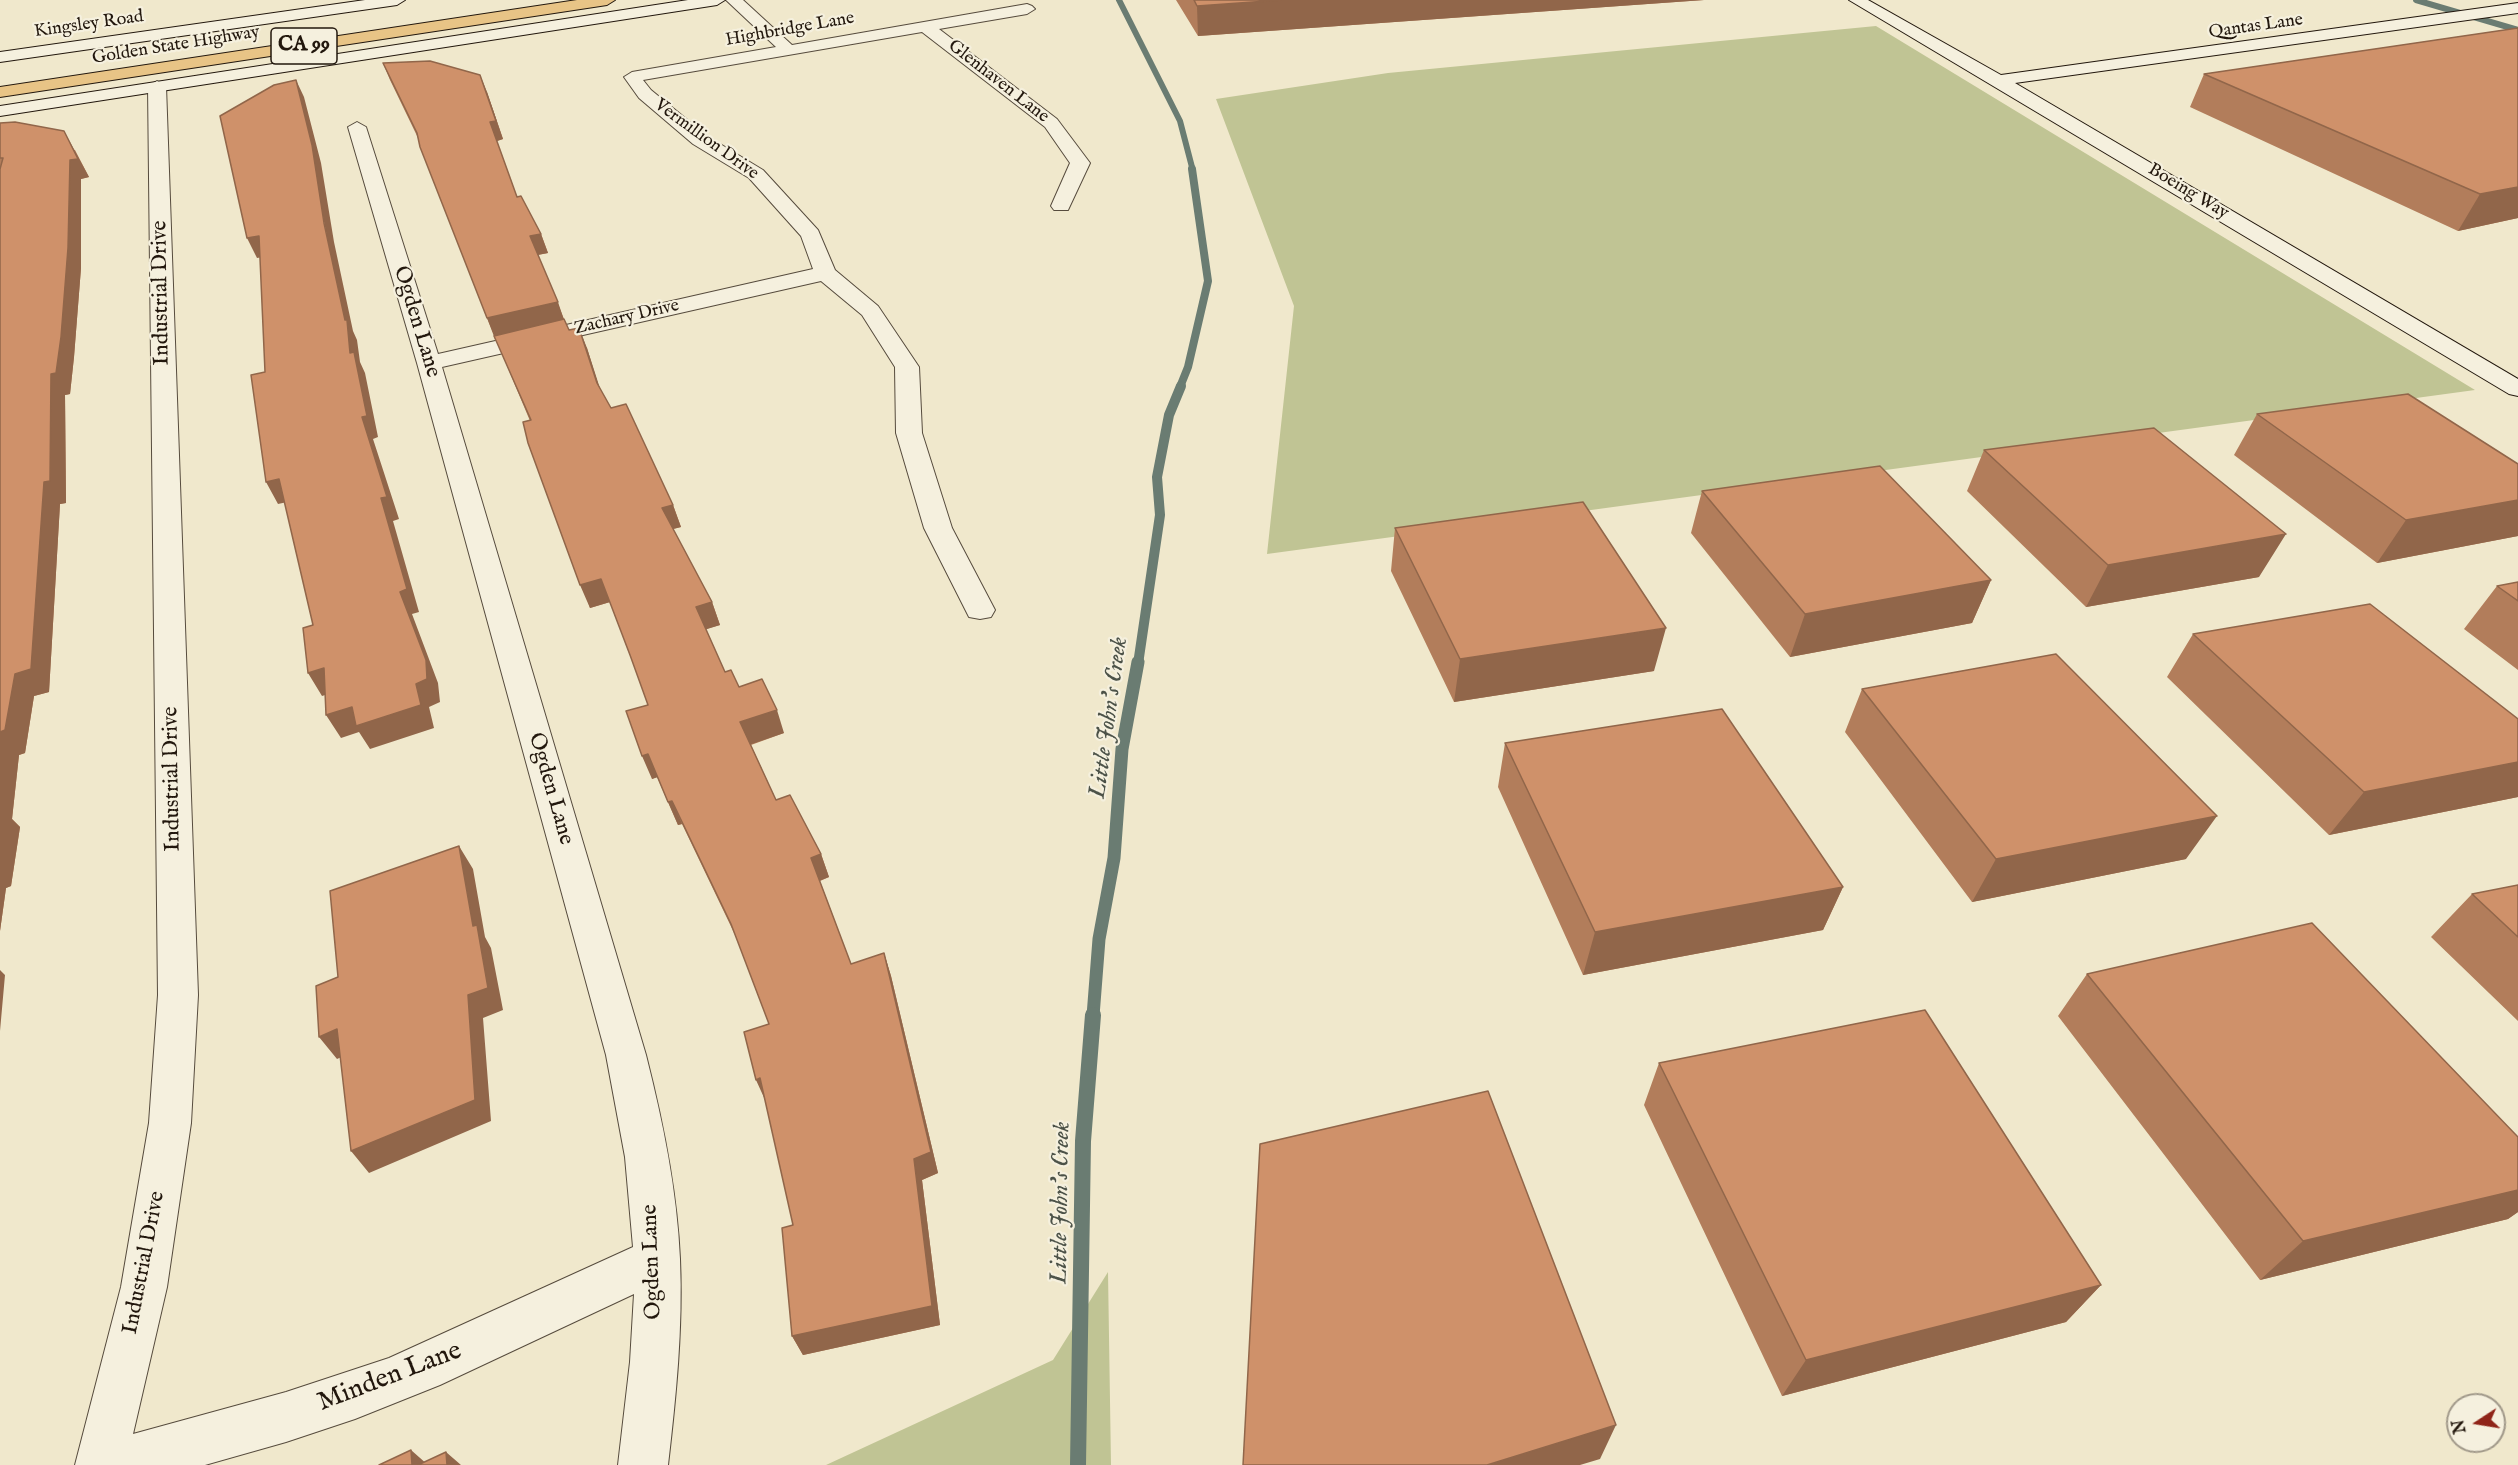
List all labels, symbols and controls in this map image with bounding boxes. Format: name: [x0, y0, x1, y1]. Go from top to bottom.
street label: Kingsley Road: [33, 7, 145, 43]
street label: Highbridge Lane: [724, 8, 856, 52]
street label: Qantas Lane: [2208, 10, 2304, 44]
street label: Golden State Highway: [91, 22, 261, 70]
road number: CA 99: [271, 28, 337, 64]
street label: Glenhaven Lane: [943, 36, 1053, 128]
street label: Vermillion Drive: [649, 95, 763, 185]
street label: Boeing Way: [2144, 159, 2232, 225]
street label: Industrial Drive: [148, 220, 176, 366]
street label: Ogden Lane: [387, 263, 445, 381]
street label: Zachary Drive: [573, 295, 681, 341]
water label: Little John's Creek: [1084, 635, 1136, 801]
street label: Industrial Drive: [159, 706, 187, 852]
street label: Ogden Lane: [521, 730, 579, 848]
water label: Little John's Creek: [1046, 1121, 1078, 1285]
street label: Industrial Drive: [118, 1189, 172, 1337]
street label: Ogden Lane: [638, 1204, 668, 1320]
street label: Minden Lane: [313, 1336, 467, 1420]
north arrow: [2446, 1393, 2506, 1453]
text: N: [2449, 1417, 2472, 1435]

